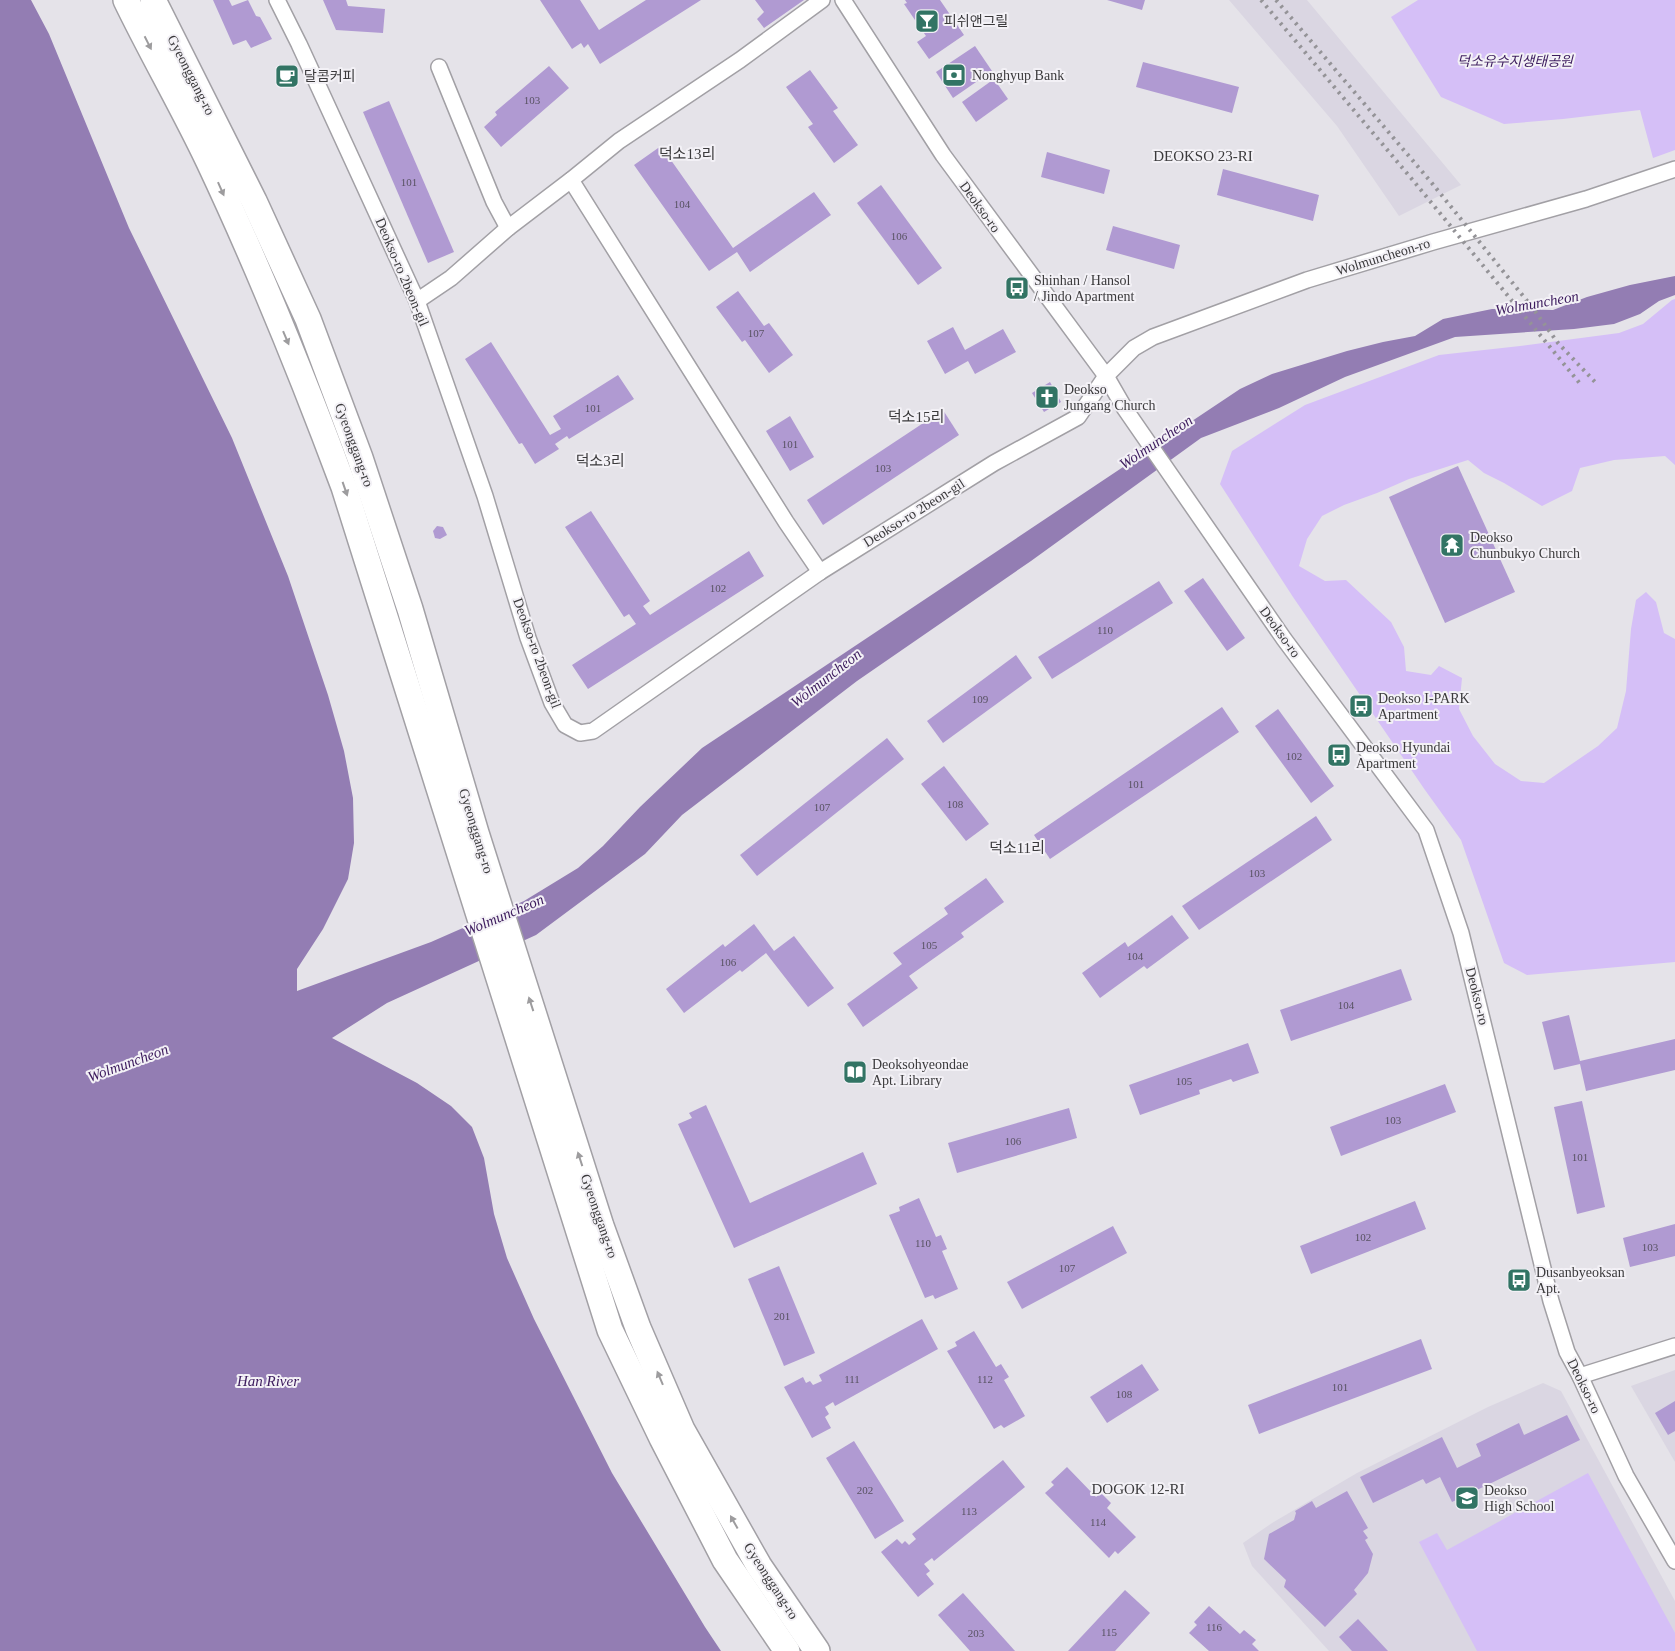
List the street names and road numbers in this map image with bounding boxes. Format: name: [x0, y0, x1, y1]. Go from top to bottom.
street label: Gyeonggang-ro: [164, 32, 218, 118]
street label: Deokso-ro: [957, 179, 1003, 235]
street label: Deokso-ro 2beon-gil: [372, 216, 432, 329]
street label: Wolmuncheon-ro: [1334, 236, 1432, 278]
street label: Gyeonggang-ro: [332, 401, 376, 489]
street label: Deokso-ro 2beon-gil: [861, 476, 967, 550]
street label: Deokso-ro 2beon-gil: [510, 596, 564, 710]
street label: Deokso-ro: [1257, 604, 1303, 660]
street label: Gyeonggang-ro: [456, 787, 496, 875]
street label: Deokso-ro: [1463, 966, 1491, 1026]
street label: Gyeonggang-ro: [578, 1172, 620, 1260]
street label: Deokso-ro: [1564, 1356, 1604, 1416]
street label: Gyeonggang-ro: [741, 1540, 801, 1622]

